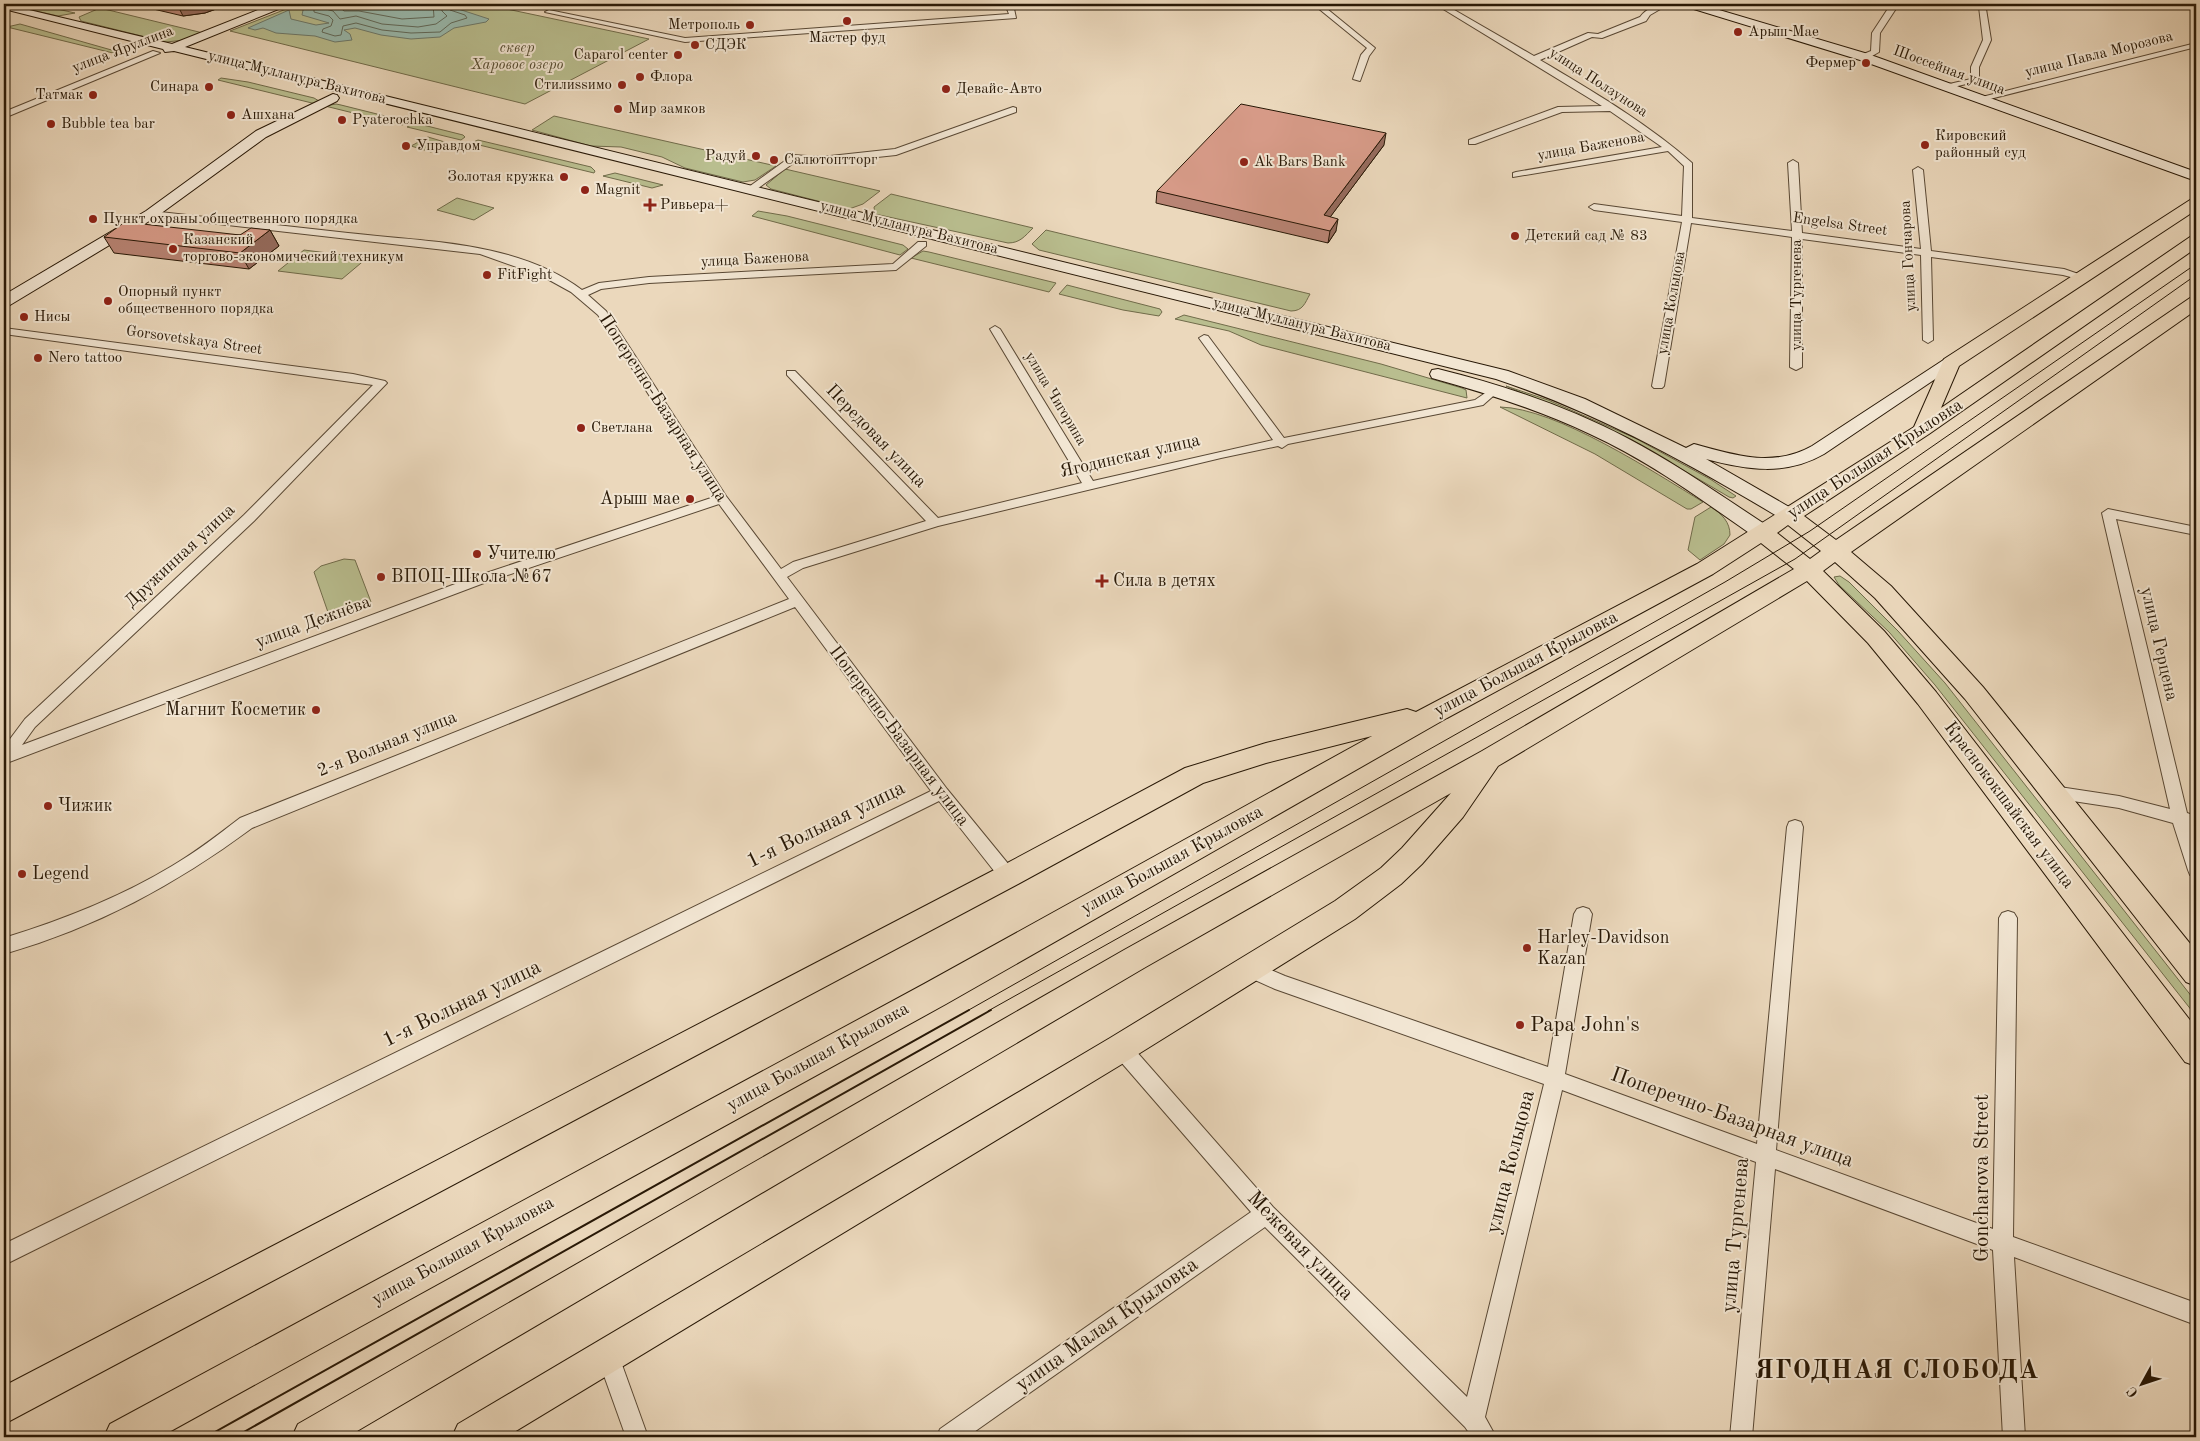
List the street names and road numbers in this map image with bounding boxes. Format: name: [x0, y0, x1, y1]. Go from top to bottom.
street label: улица Яруллина: [70, 24, 176, 76]
street label: улица Павла Морозова: [2023, 29, 2175, 81]
street label: Шоссейная улица: [1891, 44, 2008, 98]
street label: улица Ползунова: [1546, 46, 1650, 121]
street label: улица Мулланура Вахитова: [206, 49, 388, 108]
street label: улица Баженова: [1536, 130, 1646, 164]
street label: улица Мулланура Вахитова: [818, 199, 1000, 258]
street label: улица Гончарова: [1899, 199, 1919, 312]
street label: Engelsa Street: [1792, 211, 1888, 239]
street label: улица Тургенева: [1790, 239, 1805, 351]
street label: улица Кольцова: [1655, 249, 1689, 356]
street label: улица Баженова: [700, 250, 810, 270]
street label: улица Мулланура Вахитова: [1211, 296, 1393, 355]
street label: Поперечно-Базарная улица: [595, 311, 731, 505]
street label: Gorsovetskaya Street: [125, 324, 263, 358]
street label: улица Чигорина: [1021, 350, 1089, 449]
street label: Передовая улица: [822, 381, 930, 491]
street label: улица Большая Крыловка: [1784, 396, 1966, 522]
street label: Ягодинская улица: [1058, 431, 1202, 481]
street label: Дружинная улица: [122, 501, 238, 611]
street label: улица Герцена: [2137, 585, 2181, 703]
street label: улица Дежнёва: [253, 593, 373, 651]
street label: улица Большая Крыловка: [1431, 608, 1621, 720]
street label: Поперечно-Базарная улица: [826, 643, 973, 829]
street label: 2-я Вольная улица: [315, 708, 459, 780]
street label: Краснококшайская улица: [1941, 718, 2077, 892]
street label: 1-я Вольная улица: [743, 778, 909, 872]
street label: улица Большая Крыловка: [1078, 802, 1266, 918]
street label: 1-я Вольная улица: [379, 957, 545, 1051]
street label: улица Большая Крыловка: [724, 999, 912, 1115]
street label: Поперечно-Базарная улица: [1608, 1064, 1856, 1172]
street label: улица Кольцова: [1483, 1088, 1539, 1236]
street label: Goncharova Street: [1972, 1094, 1993, 1262]
street label: улица Тургенева: [1719, 1156, 1753, 1314]
street label: Межевая улица: [1243, 1187, 1357, 1305]
street label: улица Большая Крыловка: [369, 1193, 557, 1309]
street label: улица Малая Крыловка: [1012, 1254, 1202, 1396]

